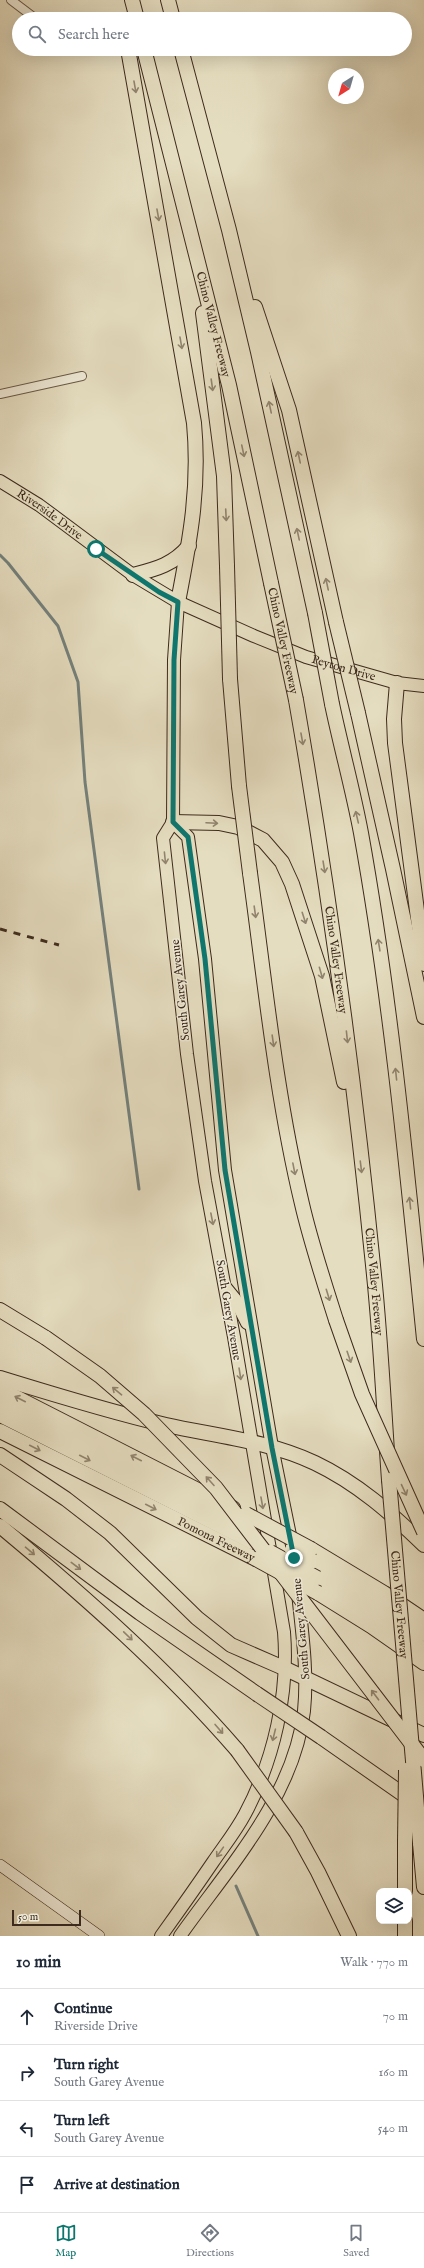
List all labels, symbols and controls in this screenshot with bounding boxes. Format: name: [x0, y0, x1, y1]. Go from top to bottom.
search box: [12, 12, 412, 56]
icon: search: [26, 23, 48, 45]
text: Search here: [58, 25, 129, 44]
north arrow: [328, 68, 364, 104]
one-way arrow: [131, 81, 139, 94]
one-way arrow: [154, 208, 162, 221]
street label: Chino Valley Freeway: [193, 270, 234, 379]
one-way arrow: [177, 336, 185, 349]
one-way arrow: [208, 379, 216, 392]
one-way arrow: [266, 401, 274, 414]
one-way arrow: [239, 444, 247, 457]
one-way arrow: [295, 451, 303, 464]
street label: Riverside Drive: [14, 486, 86, 543]
one-way arrow: [222, 508, 230, 521]
one-way arrow: [294, 528, 302, 541]
route start: [87, 540, 105, 558]
one-way arrow: [323, 578, 331, 591]
street label: Chino Valley Freeway: [264, 586, 302, 695]
street label: Peyton Drive: [310, 652, 378, 685]
one-way arrow: [299, 732, 307, 745]
one-way arrow: [353, 810, 361, 823]
one-way arrow: [205, 819, 218, 826]
one-way arrow: [162, 851, 169, 864]
one-way arrow: [320, 860, 328, 873]
one-way arrow: [251, 905, 259, 918]
street label: Chino Valley Freeway: [321, 905, 351, 1015]
one-way arrow: [301, 911, 308, 924]
street label: South Garey Avenue: [168, 938, 193, 1041]
one-way arrow: [375, 939, 383, 952]
one-way arrow: [318, 966, 325, 979]
one-way arrow: [343, 1030, 351, 1043]
one-way arrow: [269, 1034, 277, 1047]
one-way arrow: [392, 1068, 399, 1081]
one-way arrow: [358, 1160, 365, 1173]
one-way arrow: [291, 1162, 299, 1175]
one-way arrow: [406, 1197, 414, 1210]
one-way arrow: [208, 1212, 216, 1225]
street label: Chino Valley Freeway: [361, 1227, 386, 1336]
street label: South Garey Avenue: [212, 1259, 245, 1362]
one-way arrow: [325, 1288, 332, 1301]
one-way arrow: [345, 1351, 353, 1363]
one-way arrow: [236, 1368, 244, 1381]
one-way arrow: [112, 1386, 122, 1395]
one-way arrow: [15, 1395, 27, 1403]
one-way arrow: [29, 1445, 41, 1453]
one-way arrow: [130, 1454, 142, 1462]
one-way arrow: [79, 1455, 91, 1462]
one-way arrow: [206, 1477, 215, 1487]
one-way arrow: [401, 1483, 409, 1495]
one-way arrow: [258, 1496, 266, 1509]
one-way arrow: [145, 1503, 157, 1511]
street label: Pomona Freeway: [175, 1514, 258, 1565]
one-way arrow: [25, 1546, 35, 1555]
route end: [285, 1549, 303, 1567]
street label: Chino Valley Freeway: [387, 1550, 411, 1659]
one-way arrow: [71, 1562, 82, 1570]
street label: South Garey Avenue: [290, 1577, 313, 1680]
one-way arrow: [123, 1631, 133, 1641]
one-way arrow: [371, 1690, 379, 1701]
one-way arrow: [214, 1724, 224, 1734]
one-way arrow: [269, 1728, 277, 1741]
one-way arrow: [216, 1846, 224, 1857]
map controls: [376, 1888, 412, 1924]
button: layers: [376, 1888, 412, 1924]
scale bar: [12, 1908, 81, 1927]
text: 50 m: [18, 1910, 38, 1924]
text: 10 min: [16, 1952, 61, 1973]
text: Walk · 770 m: [340, 1954, 408, 1971]
text: Continue: [54, 1999, 112, 2018]
icon: ahead: [16, 2006, 38, 2028]
text: 70 m: [383, 2008, 408, 2025]
text: Riverside Drive: [54, 2018, 138, 2035]
text: Turn right: [54, 2055, 119, 2074]
icon: right: [16, 2062, 38, 2084]
text: 160 m: [378, 2064, 408, 2081]
text: South Garey Avenue: [54, 2074, 164, 2091]
text: Turn left: [54, 2111, 110, 2130]
icon: left: [16, 2118, 38, 2140]
text: 540 m: [378, 2120, 408, 2137]
text: South Garey Avenue: [54, 2130, 164, 2147]
icon: arrive: [16, 2174, 38, 2196]
text: Arrive at destination: [54, 2175, 180, 2194]
tab: Map: [55, 2222, 77, 2260]
tab: Directions: [186, 2222, 234, 2260]
tab: Saved: [343, 2222, 369, 2260]

